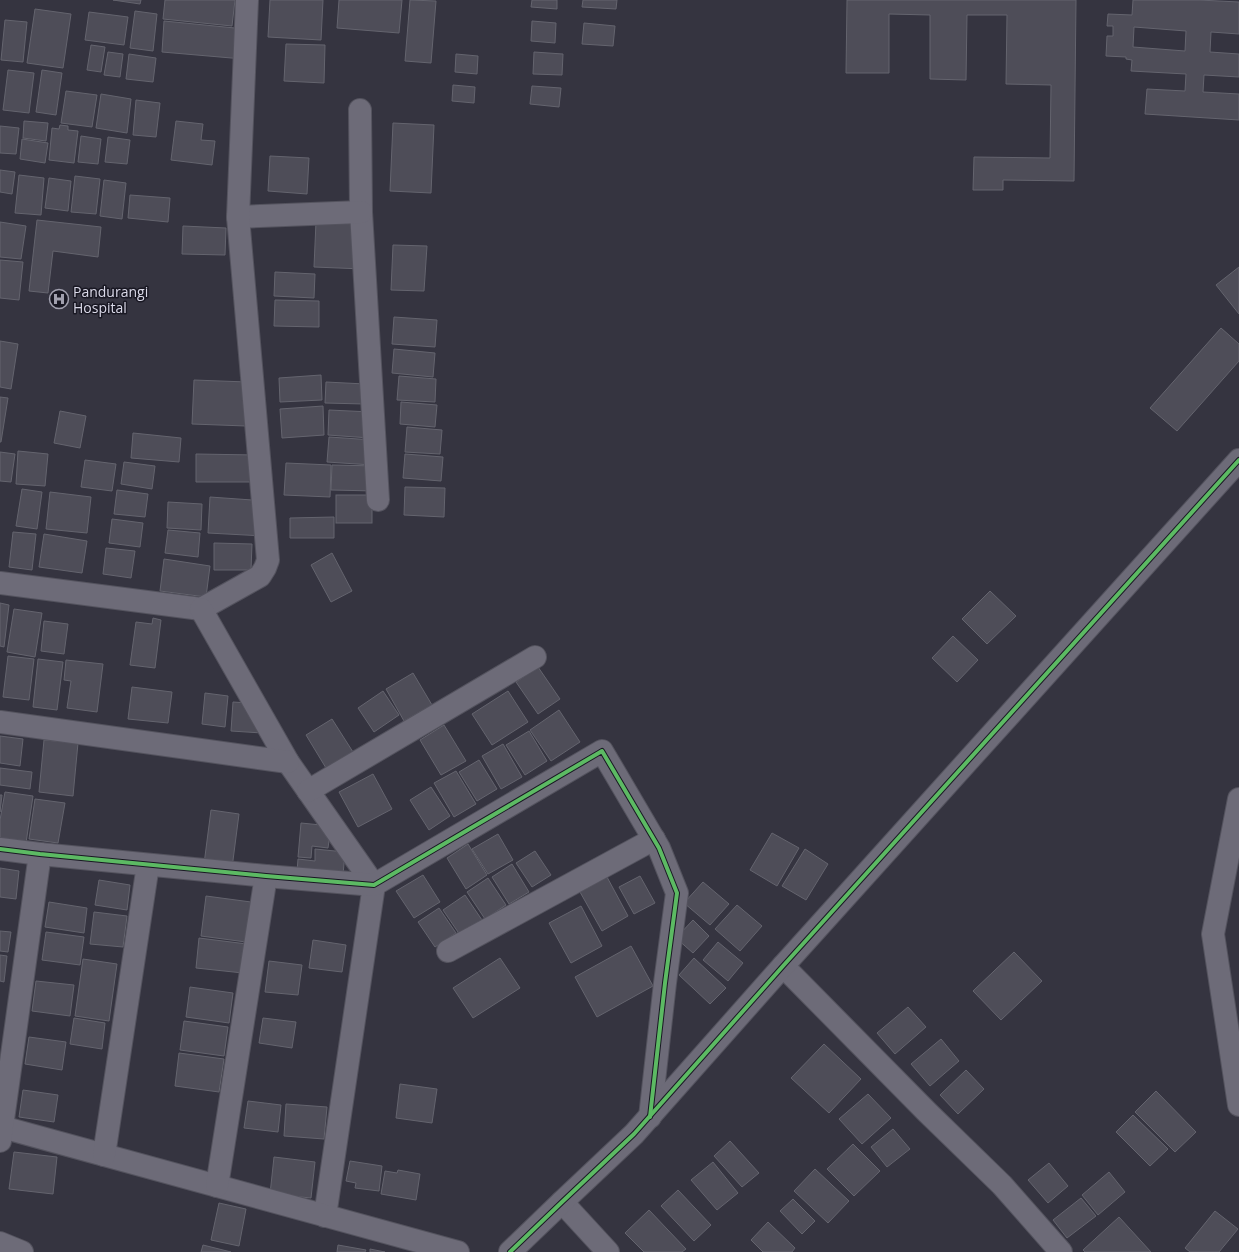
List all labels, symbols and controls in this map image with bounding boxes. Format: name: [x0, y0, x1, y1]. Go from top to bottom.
place label: Pandurangi Hospital: [73, 282, 148, 317]
hospital icon: Pandurangi Hospital: [48, 288, 70, 310]

